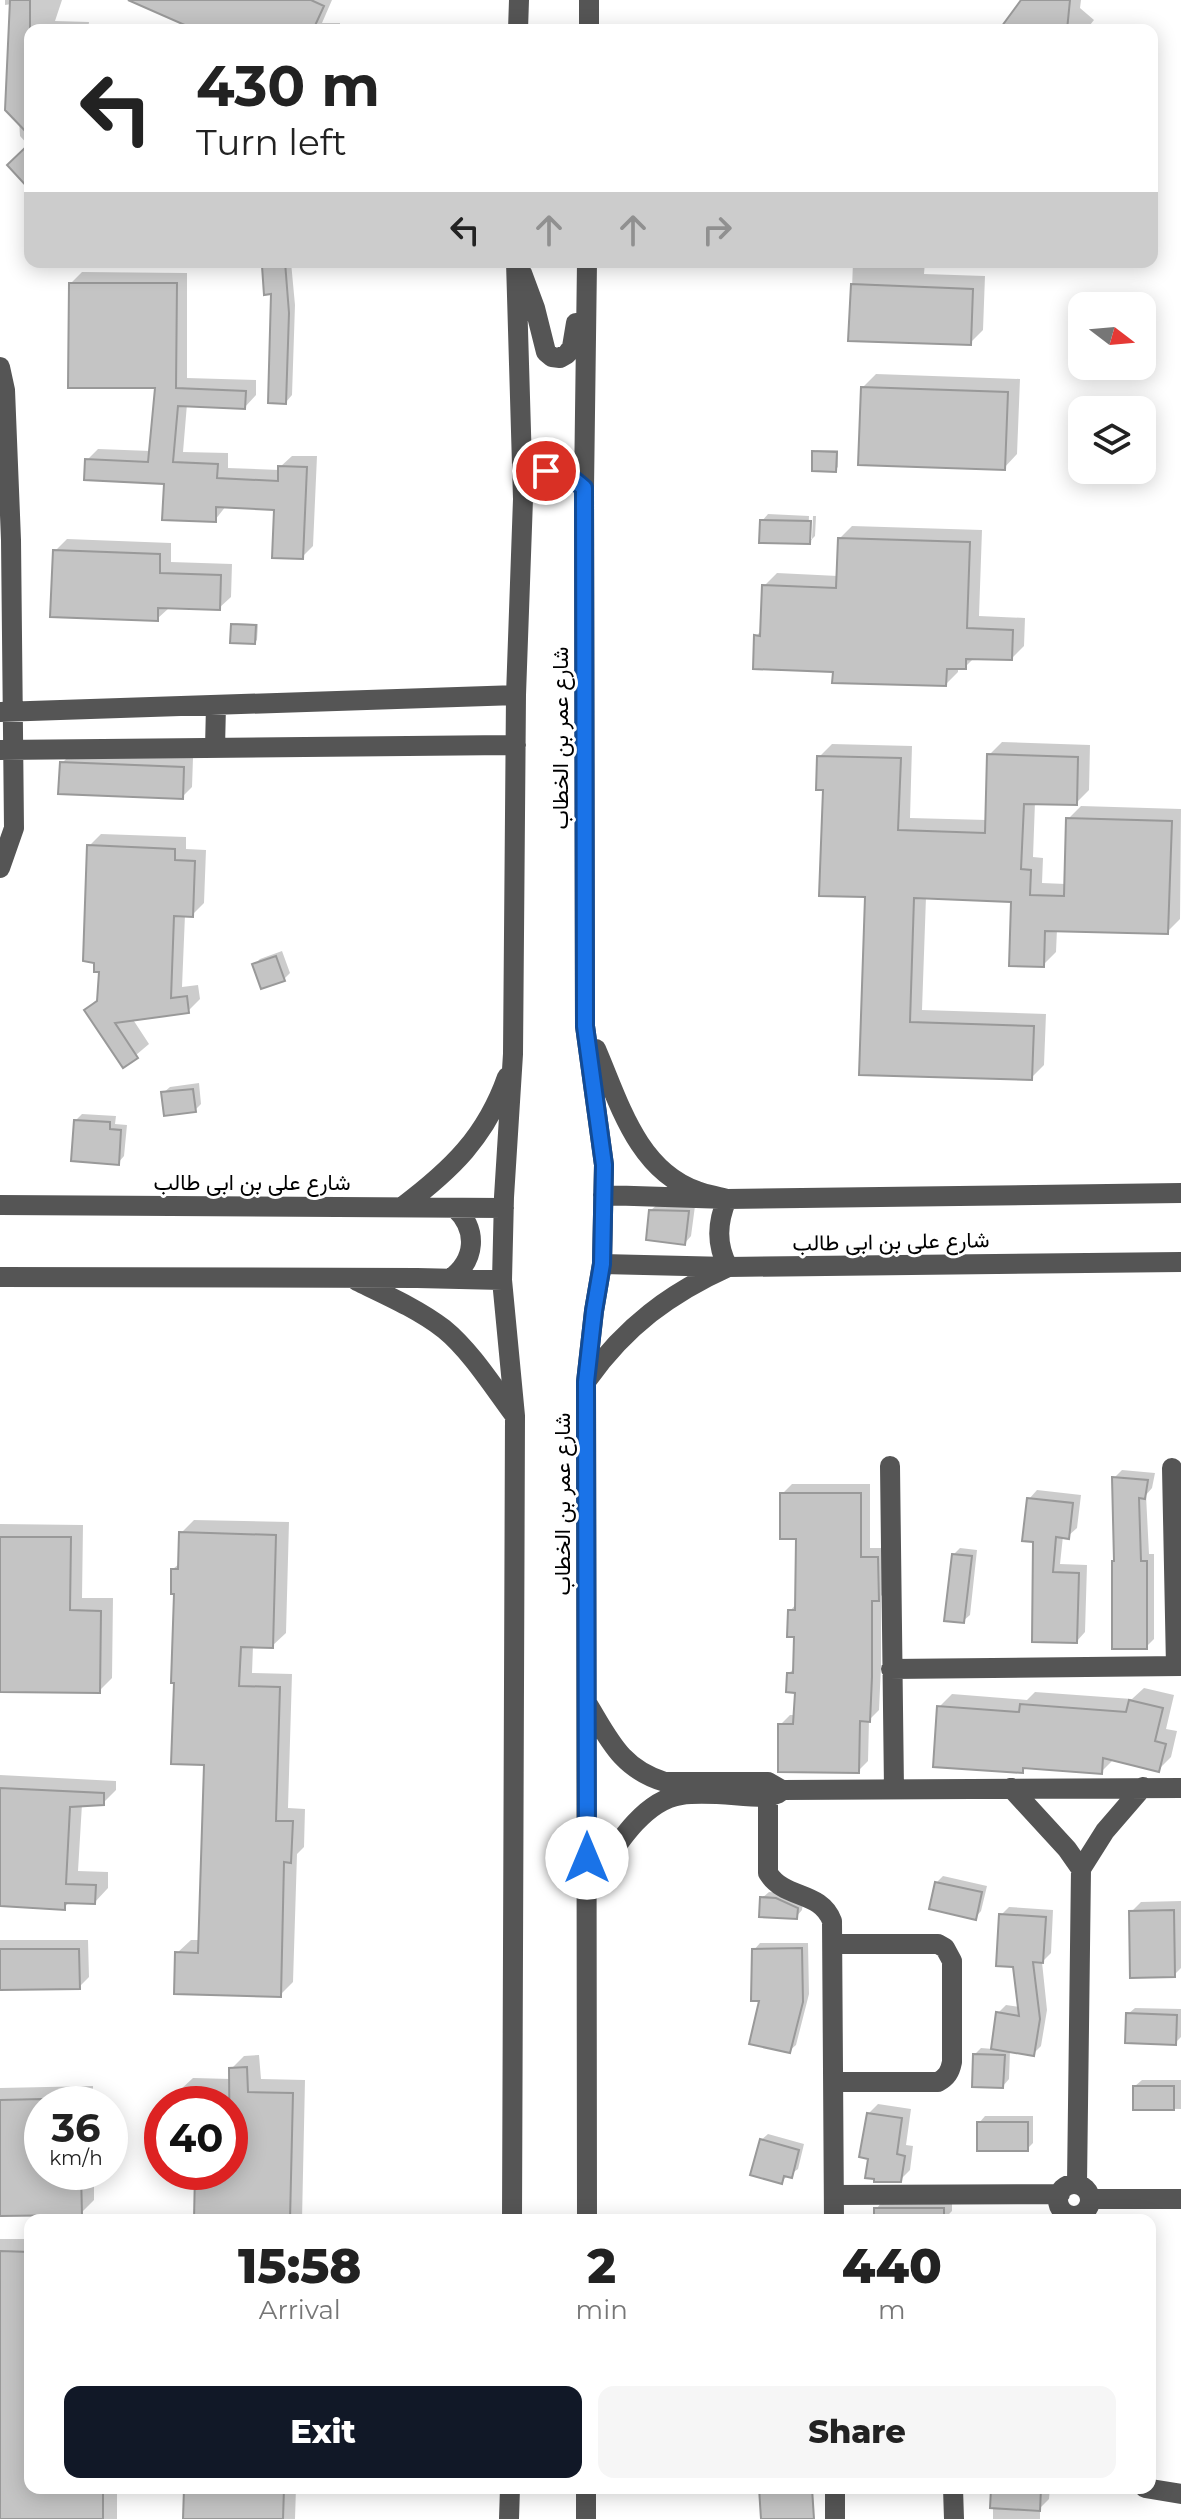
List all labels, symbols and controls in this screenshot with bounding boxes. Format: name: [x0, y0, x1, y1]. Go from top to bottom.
text: 430 m: [196, 52, 380, 120]
icon: left: [64, 56, 168, 160]
text: Turn left: [196, 120, 347, 164]
icon: left: [443, 208, 487, 252]
icon: ahead: [527, 208, 571, 252]
icon: ahead: [611, 208, 655, 252]
icon: right: [695, 208, 739, 252]
north arrow: [1068, 292, 1156, 380]
map controls: [1068, 292, 1156, 484]
button: layers: [1068, 396, 1156, 484]
pin: [512, 437, 580, 505]
icon: arrive: [524, 449, 568, 493]
street label: شارع عمر بن الخطاب: [547, 647, 575, 829]
street label: شارع على بن ابى طالب: [153, 1169, 351, 1197]
street label: شارع على بن ابى طالب: [792, 1226, 990, 1258]
street label: شارع عمر بن الخطاب: [549, 1413, 577, 1595]
position arrow: [545, 1816, 629, 1900]
speed limit sign: 40: [144, 2086, 248, 2190]
text: 36: [51, 2103, 101, 2152]
text: km/h: [49, 2146, 103, 2170]
text: 15:58: [238, 2237, 362, 2295]
text: 2: [587, 2237, 616, 2295]
text: 440: [842, 2237, 942, 2295]
text: Arrival: [259, 2294, 341, 2326]
text: min: [576, 2294, 628, 2326]
text: m: [878, 2294, 906, 2326]
button: Exit: [64, 2386, 582, 2478]
button: Share: [598, 2386, 1116, 2478]

